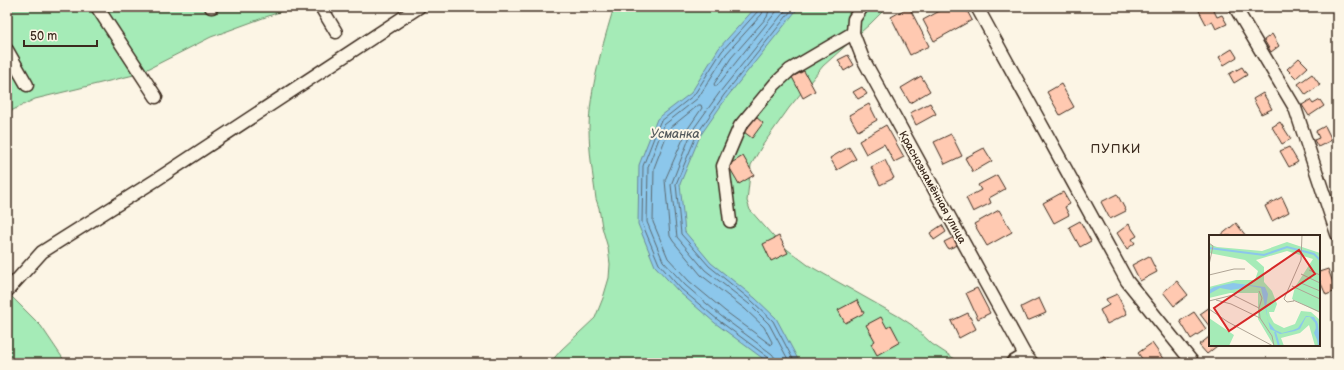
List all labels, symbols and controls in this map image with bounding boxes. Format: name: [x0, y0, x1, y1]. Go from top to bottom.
scale bar: [24, 22, 97, 48]
text: 50 m: [30, 29, 57, 44]
water label: Усманка: [650, 127, 700, 142]
street label: Краснознамённая улица: [896, 129, 969, 246]
district label: ПУПКИ: [1091, 141, 1141, 157]
inset map: [1209, 235, 1320, 346]

